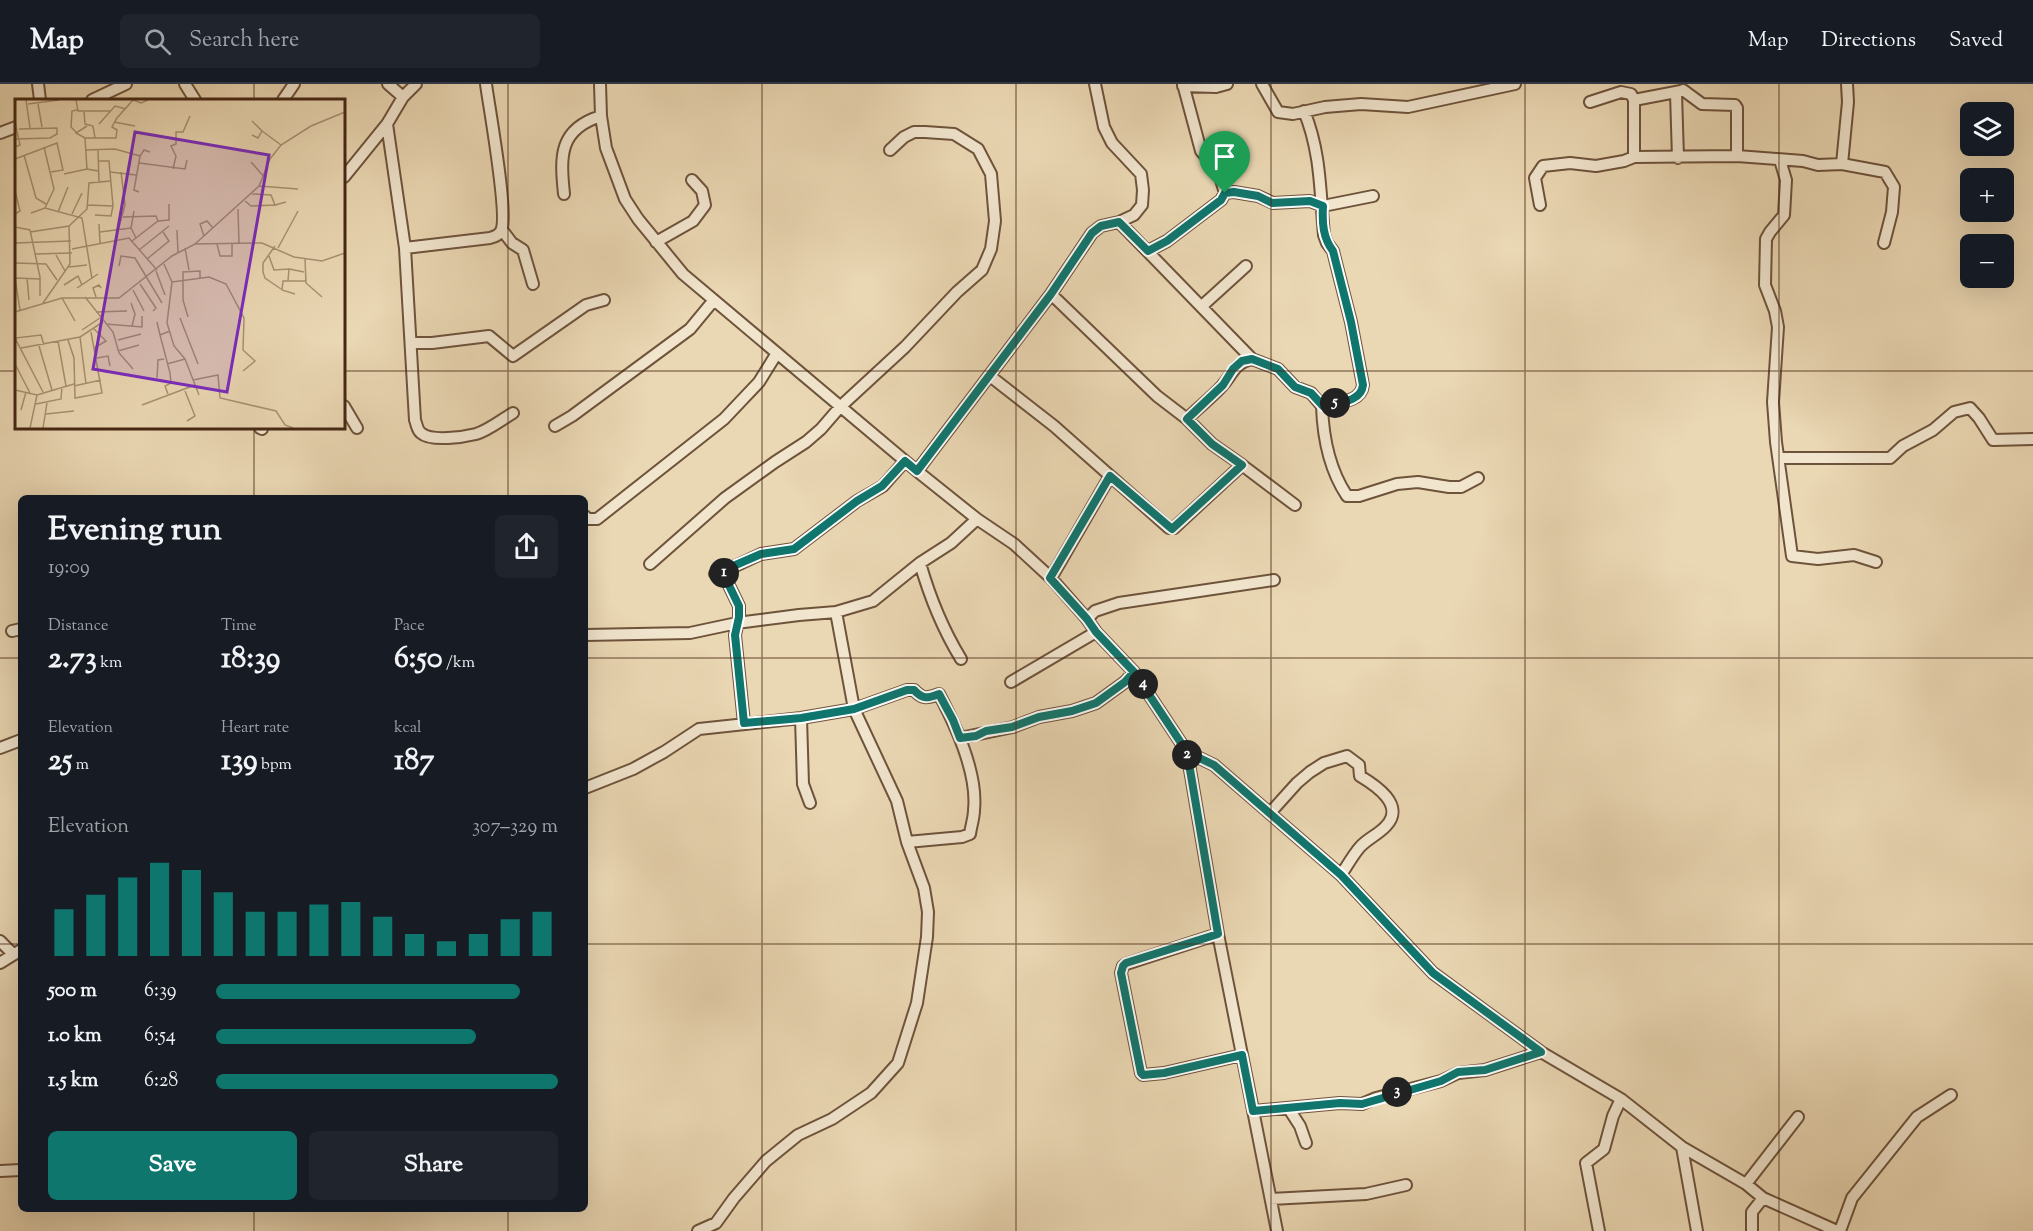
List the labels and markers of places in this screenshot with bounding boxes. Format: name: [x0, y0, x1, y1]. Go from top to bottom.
pin: [1199, 131, 1250, 193]
pin: 5: [1320, 388, 1350, 418]
pin: 1: [709, 558, 739, 588]
pin: 4: [1128, 669, 1158, 699]
pin: 2: [1172, 740, 1202, 770]
pin: 3: [1382, 1077, 1412, 1107]

